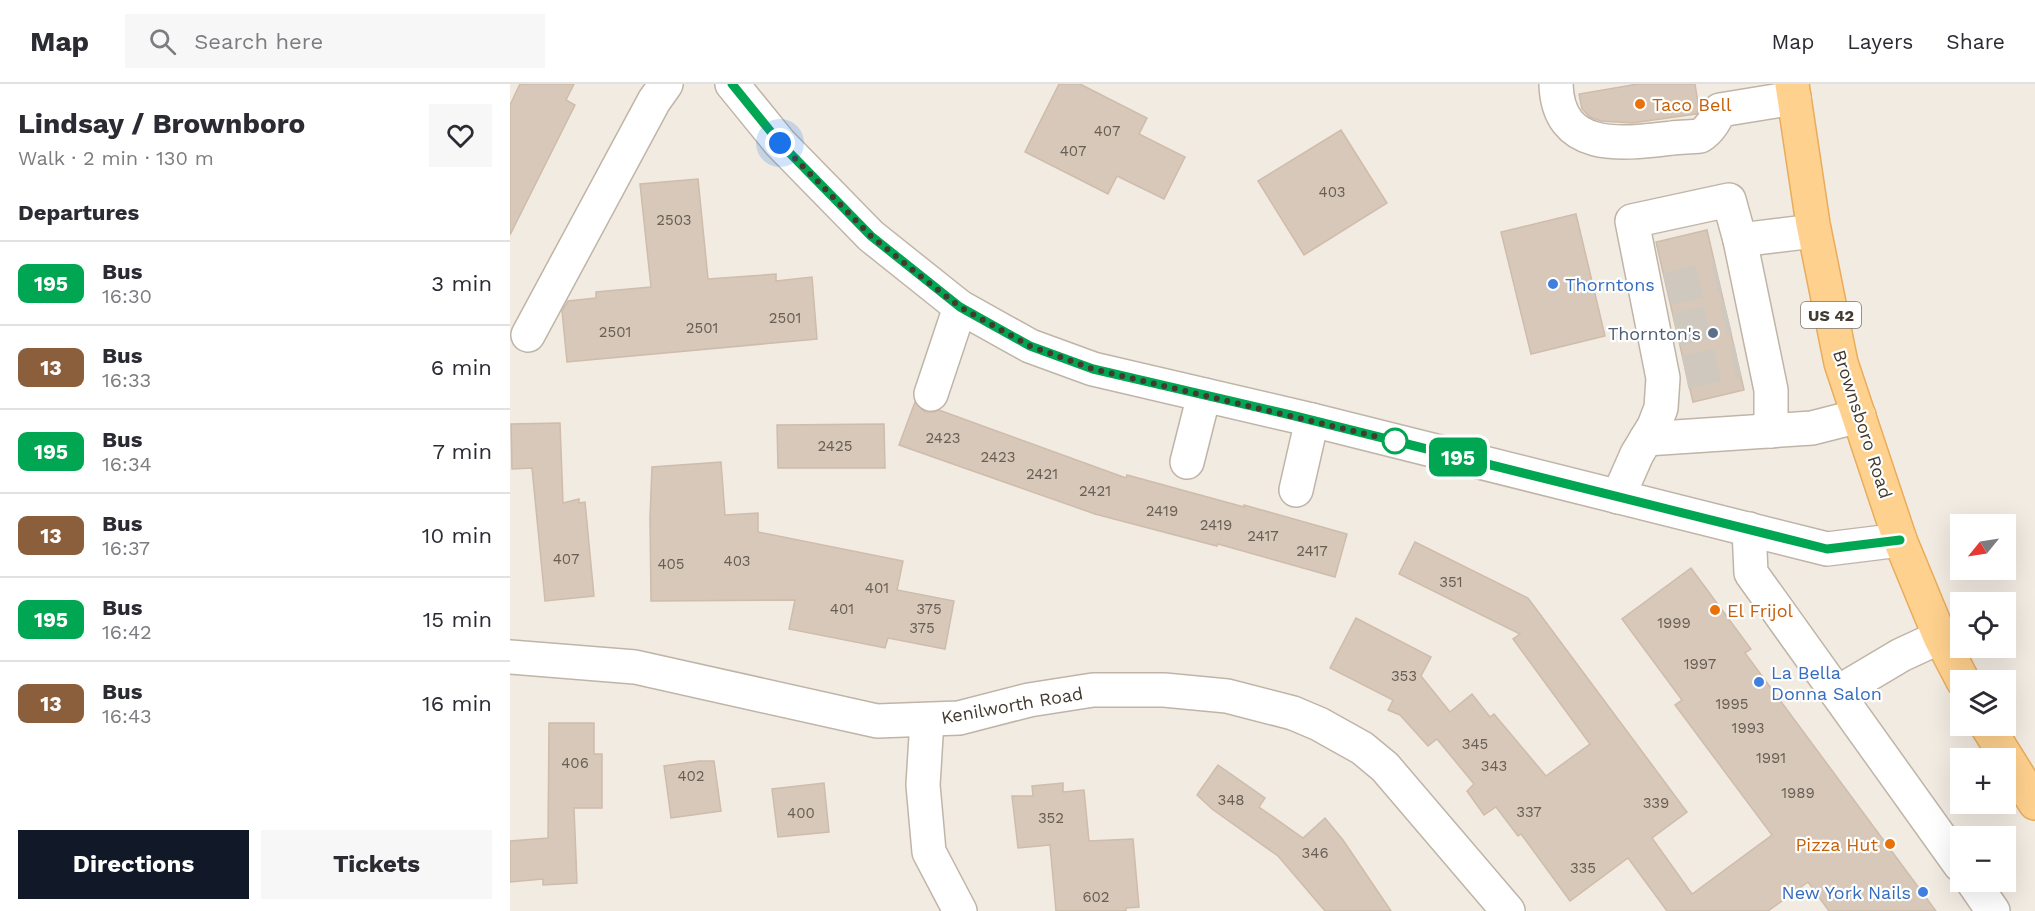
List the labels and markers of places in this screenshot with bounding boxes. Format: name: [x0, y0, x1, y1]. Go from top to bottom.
place label: Taco Bell: [1652, 94, 1732, 115]
marker: Taco Bell: [1633, 97, 1647, 111]
place label: Thorntons: [1565, 274, 1655, 295]
marker: Thorntons: [1546, 277, 1560, 291]
place label: Thornton's: [1608, 323, 1701, 344]
marker: Thornton's: [1706, 326, 1720, 340]
unlabelled marker: [1382, 428, 1408, 454]
place label: El Frijol: [1727, 600, 1793, 621]
marker: El Frijol: [1708, 603, 1722, 617]
place label: La Bella Donna Salon: [1771, 662, 1882, 704]
marker: La Bella Donna Salon: [1752, 675, 1766, 689]
place label: Pizza Hut: [1795, 834, 1878, 855]
marker: Pizza Hut: [1883, 837, 1897, 851]
place label: New York Nails: [1782, 882, 1911, 903]
marker: New York Nails: [1916, 885, 1930, 899]

